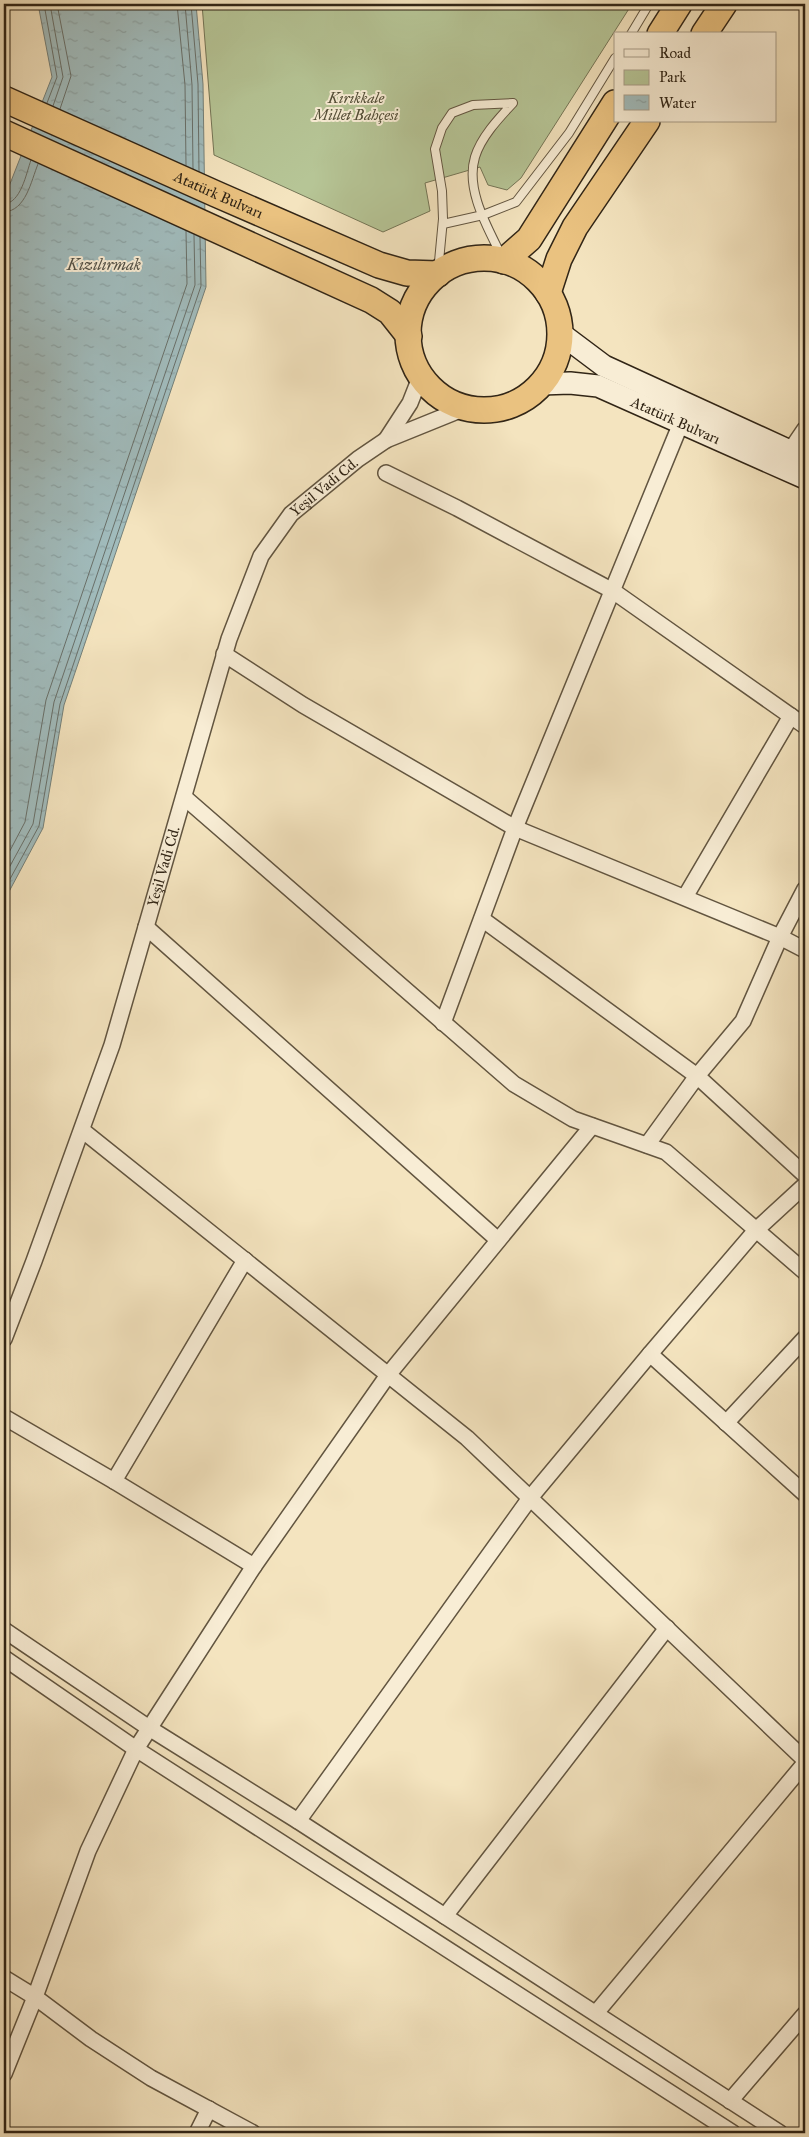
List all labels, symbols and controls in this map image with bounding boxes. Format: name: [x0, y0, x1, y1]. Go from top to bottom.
legend: [614, 32, 776, 122]
text: Road: [659, 44, 691, 62]
text: Park: [659, 68, 686, 86]
park label: Kırıkkale Millet Bahçesi: [312, 89, 399, 124]
text: Water: [659, 94, 696, 112]
street label: Atatürk Bulvarı: [170, 167, 266, 222]
water label: Kızılırmak: [66, 255, 141, 274]
street label: Atatürk Bulvarı: [627, 392, 723, 448]
street label: Yeşil Vadi Cd.: [286, 454, 362, 520]
street label: Yeşil Vadi Cd.: [143, 824, 184, 909]

